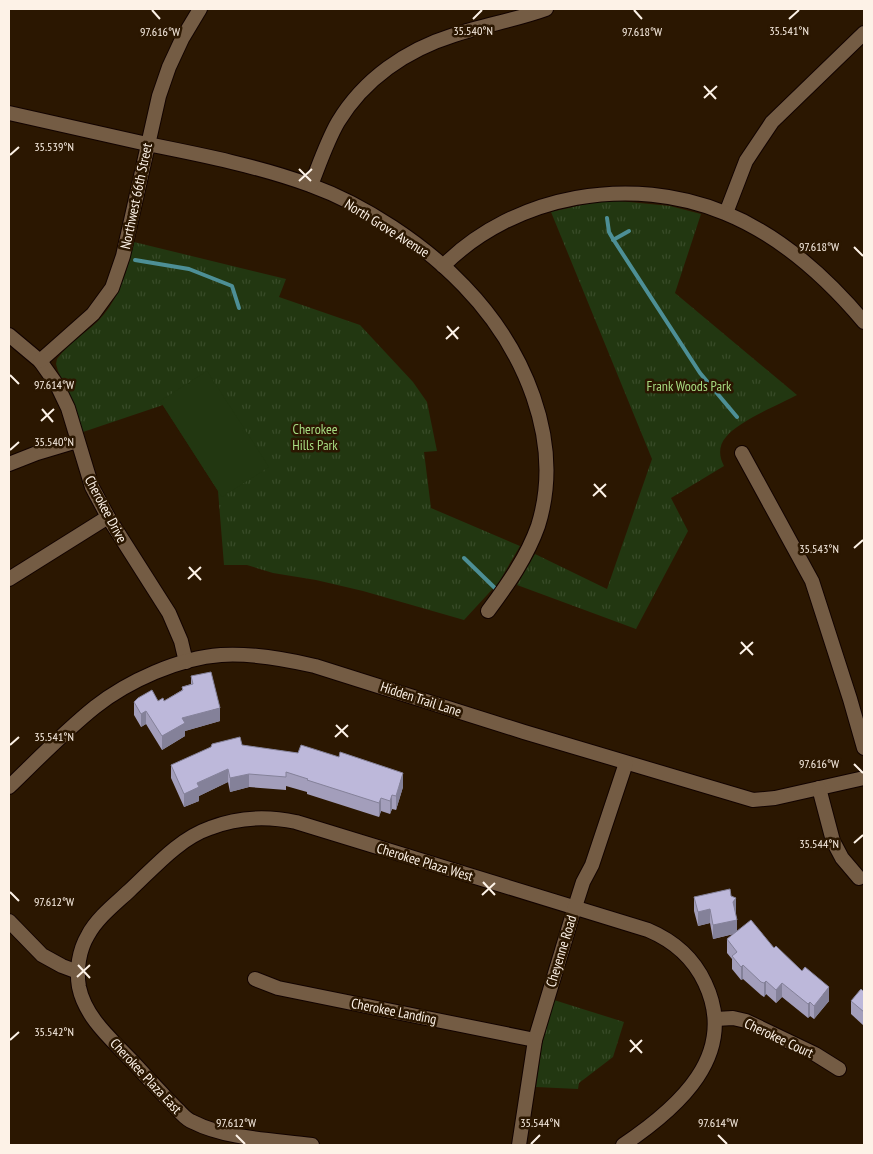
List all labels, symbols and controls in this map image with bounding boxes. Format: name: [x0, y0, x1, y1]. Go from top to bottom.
text: 35.540°N: [453, 23, 493, 38]
text: 35.541°N: [769, 23, 809, 38]
text: 97.616°W: [140, 24, 180, 39]
text: 97.618°W: [622, 24, 662, 39]
text: 35.539°N: [34, 139, 74, 154]
street label: Northwest 66th Street: [116, 141, 156, 251]
street label: North Grove Avenue: [341, 195, 433, 261]
text: 97.618°W: [799, 239, 839, 254]
text: 97.614°W: [34, 377, 74, 392]
park label: Frank Woods Park: [647, 377, 732, 395]
park label: Cherokee Hills Park: [292, 420, 338, 454]
text: 35.540°N: [34, 434, 74, 449]
street label: Cherokee Drive: [81, 472, 131, 546]
text: 35.543°N: [799, 541, 839, 556]
street label: Hidden Trail Lane: [378, 677, 464, 721]
text: 35.541°N: [34, 729, 74, 744]
text: 97.616°W: [799, 756, 839, 771]
text: 35.544°N: [799, 836, 839, 851]
street label: Cherokee Plaza West: [375, 839, 475, 885]
text: 97.612°W: [34, 894, 74, 909]
street label: Cheyenne Road: [542, 913, 580, 989]
street label: Cherokee Landing: [350, 994, 438, 1028]
street label: Cherokee Court: [742, 1014, 817, 1062]
text: 35.542°N: [34, 1024, 74, 1039]
street label: Cherokee Plaza East: [106, 1034, 186, 1118]
text: 97.612°W: [216, 1115, 256, 1130]
text: 35.544°N: [520, 1115, 560, 1130]
text: 97.614°W: [698, 1115, 738, 1130]

